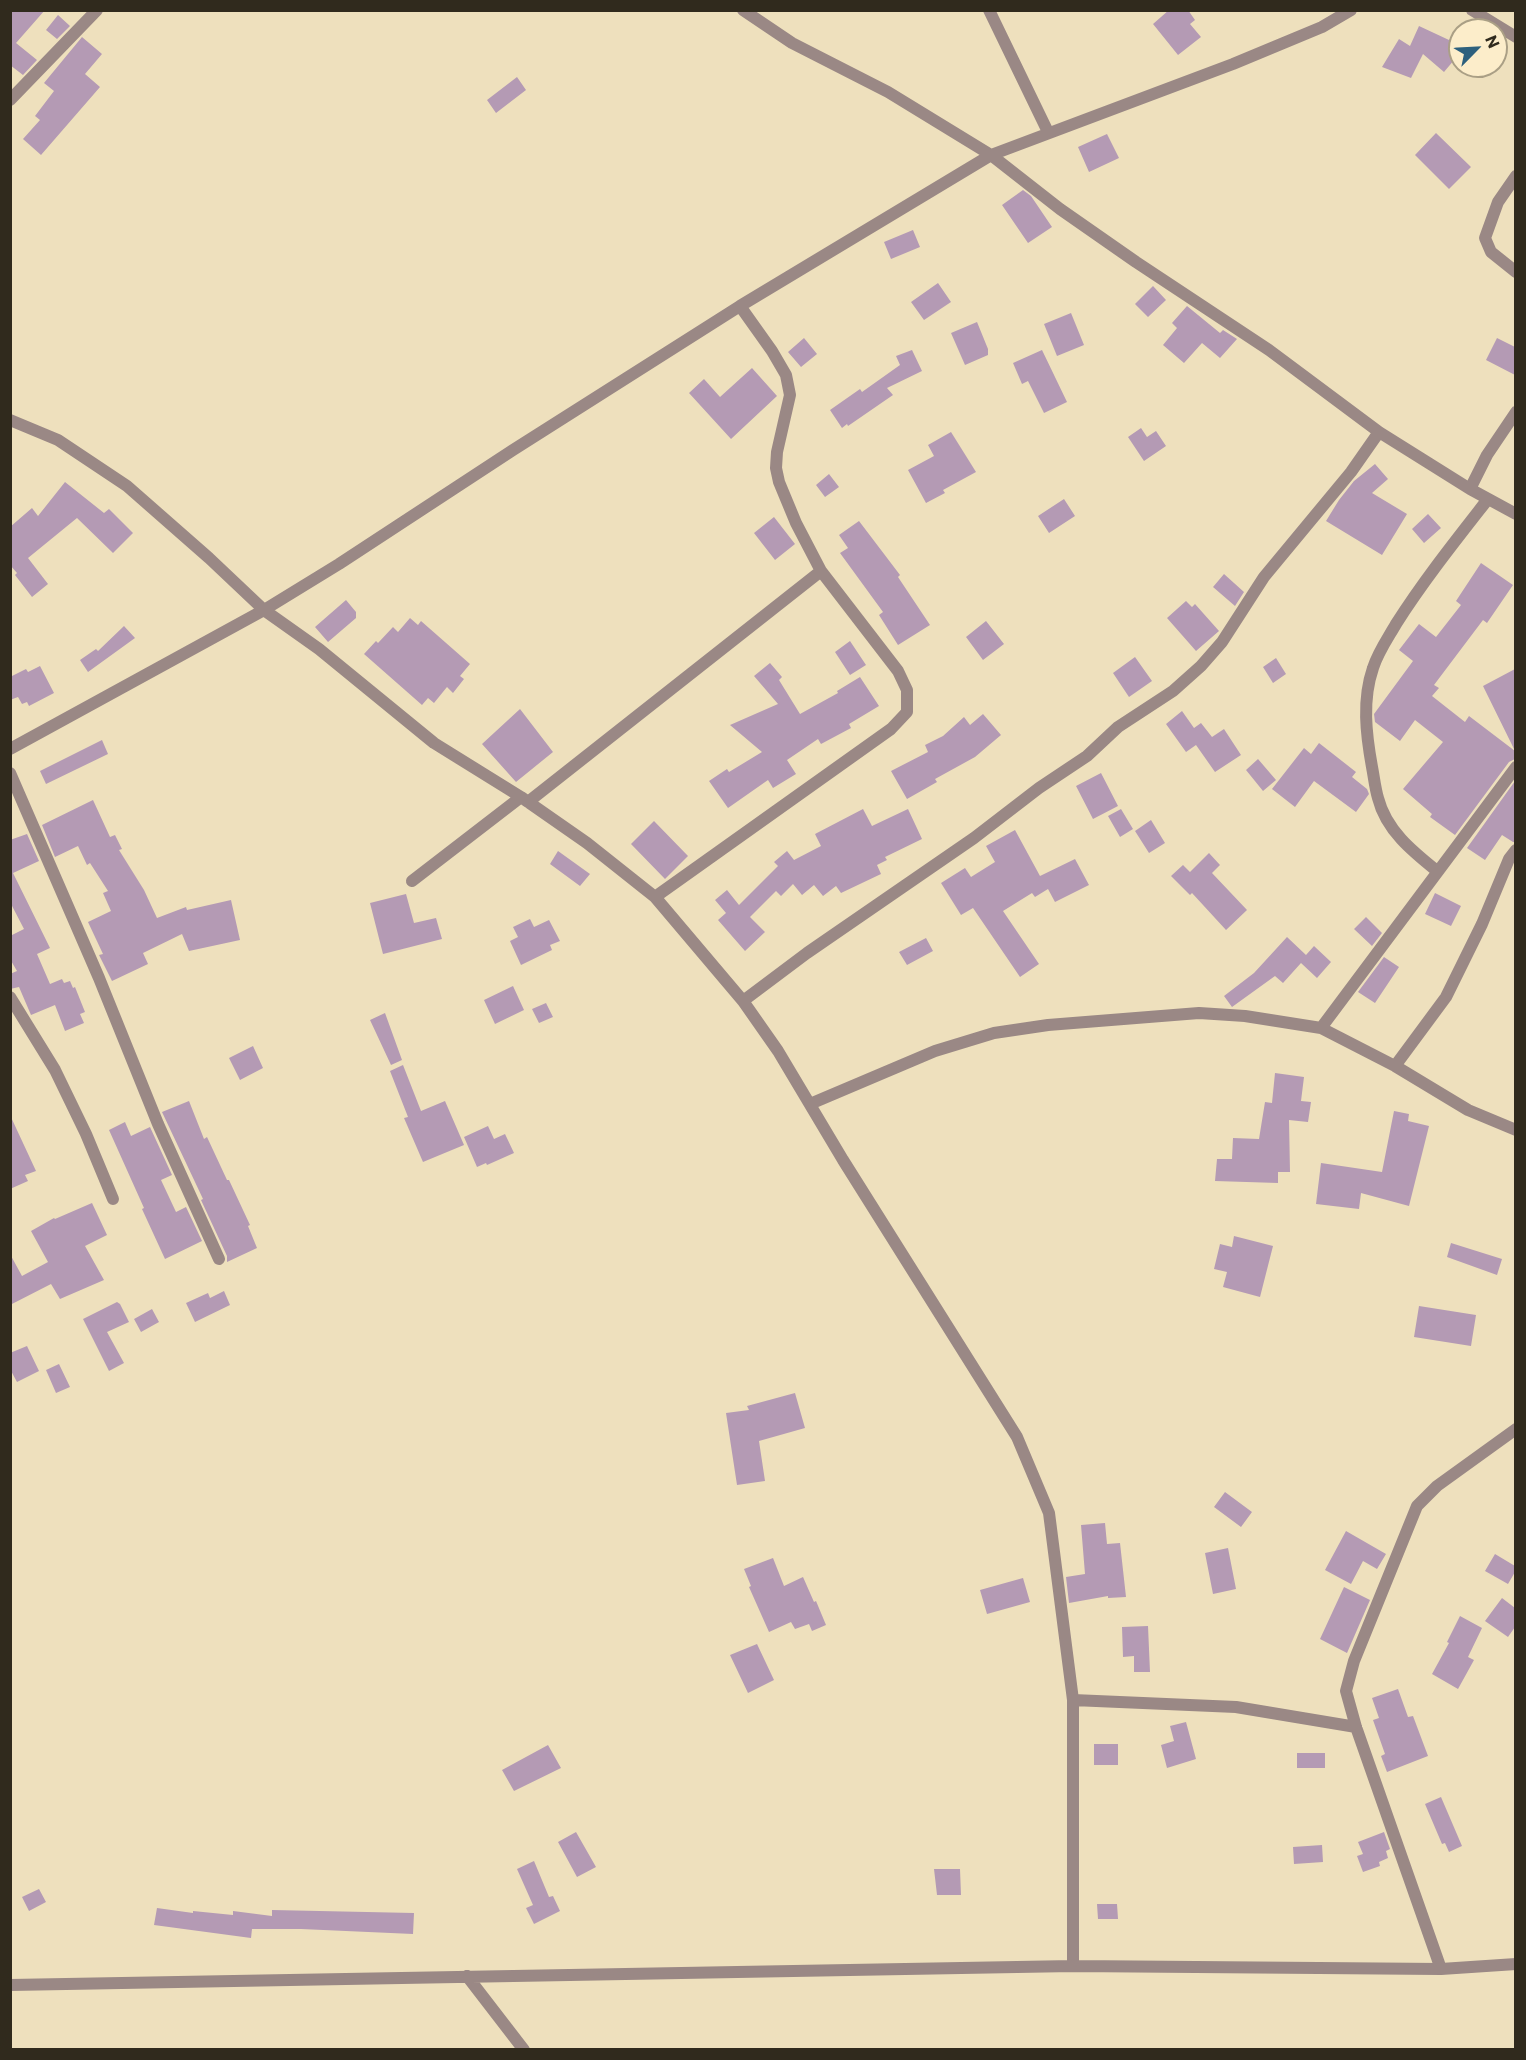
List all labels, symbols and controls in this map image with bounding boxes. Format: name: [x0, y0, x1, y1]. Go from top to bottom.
north arrow: [1448, 18, 1508, 78]
text: N: [1482, 32, 1504, 51]

